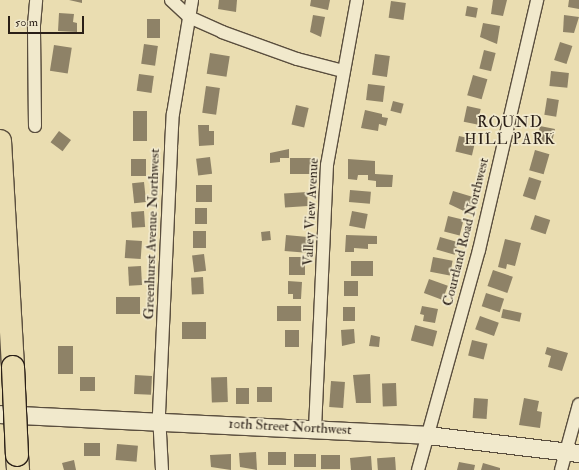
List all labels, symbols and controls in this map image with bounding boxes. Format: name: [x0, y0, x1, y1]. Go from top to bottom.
scale bar: [10, 8, 86, 34]
text: 50 m: [15, 15, 38, 30]
district label: ROUND HILL PARK: [464, 113, 556, 148]
street label: Greenhurst Avenue Northwest: [141, 148, 163, 320]
street label: Courtland Road Northwest: [439, 156, 493, 308]
street label: Valley View Avenue: [300, 158, 322, 266]
street label: 10th Street Northwest: [228, 415, 352, 439]

